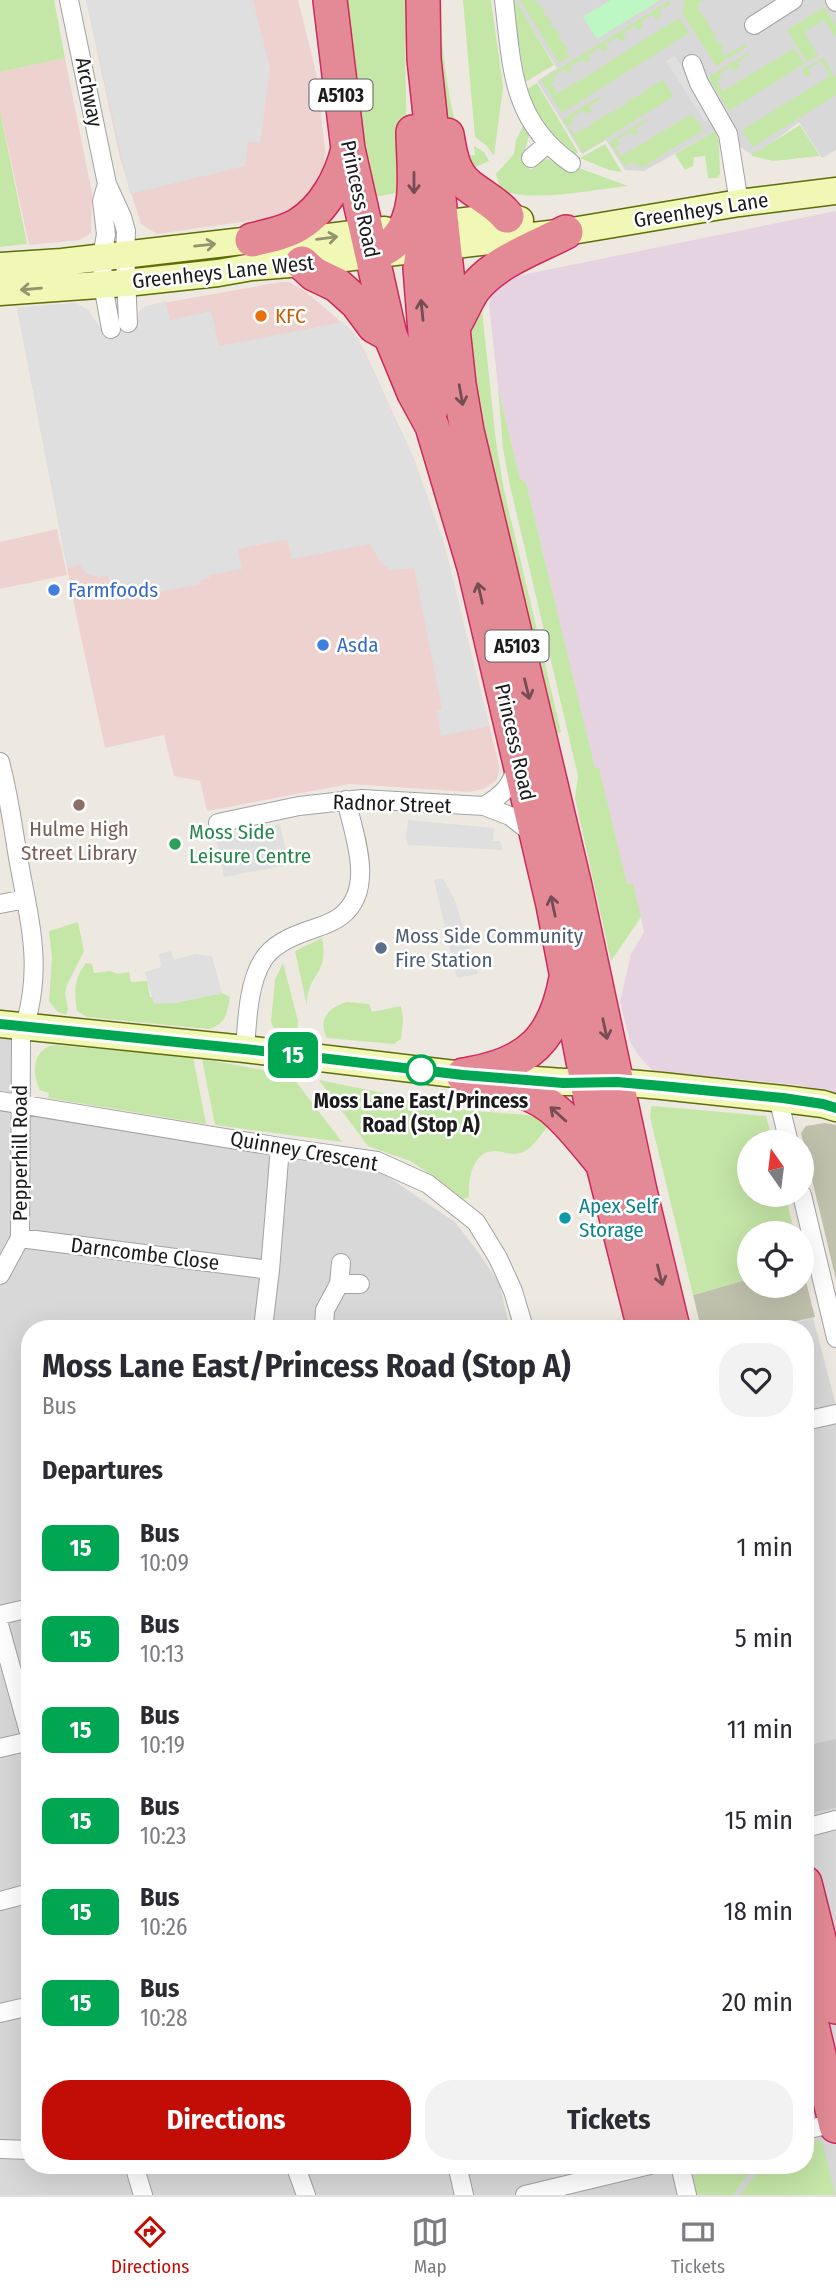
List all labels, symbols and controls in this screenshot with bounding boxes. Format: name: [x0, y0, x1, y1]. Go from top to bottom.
street label: Archway: [69, 55, 109, 130]
road number: A5103: [310, 80, 372, 110]
street label: Princess Road: [335, 138, 385, 260]
one-way arrow: [407, 172, 421, 195]
street label: Greenheys Lane: [632, 187, 770, 233]
one-way arrow: [315, 231, 338, 244]
one-way arrow: [193, 238, 215, 251]
street label: Greenheys Lane West: [131, 250, 315, 294]
one-way arrow: [20, 283, 43, 296]
one-way arrow: [415, 299, 428, 321]
place label: KFC: [275, 303, 306, 329]
marker: KFC: [253, 308, 269, 324]
one-way arrow: [455, 383, 468, 406]
place label: Farmfoods: [68, 577, 158, 603]
marker: Farmfoods: [46, 582, 62, 598]
one-way arrow: [473, 582, 486, 605]
road number: A5103: [486, 631, 548, 662]
place label: Asda: [337, 632, 379, 658]
marker: Asda: [315, 637, 331, 653]
one-way arrow: [521, 677, 534, 699]
street label: Princess Road: [489, 681, 541, 803]
street label: Radnor Street: [332, 789, 452, 819]
marker: Hulme High Street Library: [71, 797, 87, 813]
place label: Hulme High Street Library: [21, 816, 138, 866]
place label: Moss Side Leisure Centre: [189, 819, 311, 869]
marker: Moss Side Leisure Centre: [167, 836, 183, 852]
one-way arrow: [546, 895, 560, 918]
place label: Moss Side Community Fire Station: [395, 923, 584, 973]
marker: Moss Side Community Fire Station: [373, 940, 389, 956]
one-way arrow: [599, 1017, 612, 1040]
line badge: 15: [262, 1032, 324, 1078]
text: 15: [282, 1041, 304, 1069]
marker: Moss Lane East/Princess Road (Stop A): [406, 1055, 436, 1085]
street label: Pepperhill Road: [7, 1085, 33, 1221]
place label: Moss Lane East/Princess Road (Stop A): [314, 1088, 528, 1138]
one-way arrow: [549, 1106, 567, 1122]
street label: Quinney Crescent: [228, 1125, 380, 1177]
north arrow: [737, 1130, 814, 1208]
map controls: [737, 1130, 814, 1298]
place label: Apex Self Storage: [579, 1193, 660, 1243]
marker: Apex Self Storage: [557, 1210, 573, 1226]
button: locate: [737, 1221, 814, 1298]
street label: Darncombe Close: [69, 1232, 221, 1276]
one-way arrow: [654, 1263, 667, 1286]
button: heart: [719, 1343, 793, 1417]
text: Moss Lane East/Princess Road (Stop A): [42, 1346, 571, 1386]
text: Bus: [42, 1392, 76, 1420]
text: Departures: [42, 1455, 163, 1486]
text: Bus: [140, 1518, 179, 1549]
text: 1 min: [737, 1532, 793, 1563]
text: 15: [70, 1534, 91, 1562]
text: 10:09: [140, 1549, 189, 1577]
text: Bus: [140, 1609, 179, 1640]
text: 5 min: [735, 1623, 793, 1654]
text: 15: [70, 1625, 91, 1653]
text: 10:13: [140, 1640, 184, 1668]
text: Bus: [140, 1700, 179, 1731]
text: 11 min: [727, 1714, 793, 1745]
text: 15: [70, 1716, 91, 1744]
text: 10:19: [140, 1731, 185, 1759]
text: Bus: [140, 1791, 179, 1822]
text: 15 min: [725, 1805, 793, 1836]
text: 15: [70, 1807, 91, 1835]
text: 10:23: [140, 1822, 186, 1850]
text: Bus: [140, 1882, 179, 1913]
text: 18 min: [724, 1896, 793, 1927]
text: 15: [70, 1898, 91, 1926]
text: 10:26: [140, 1913, 187, 1941]
text: Bus: [140, 1973, 179, 2004]
text: 20 min: [722, 1987, 793, 2018]
text: 15: [70, 1989, 91, 2017]
text: 10:28: [140, 2004, 187, 2032]
button: Directions: [42, 2080, 411, 2160]
button: Tickets: [425, 2080, 793, 2160]
tab: Directions: [111, 2213, 189, 2278]
tab: Map: [411, 2213, 449, 2278]
tab: Tickets: [671, 2213, 725, 2278]

